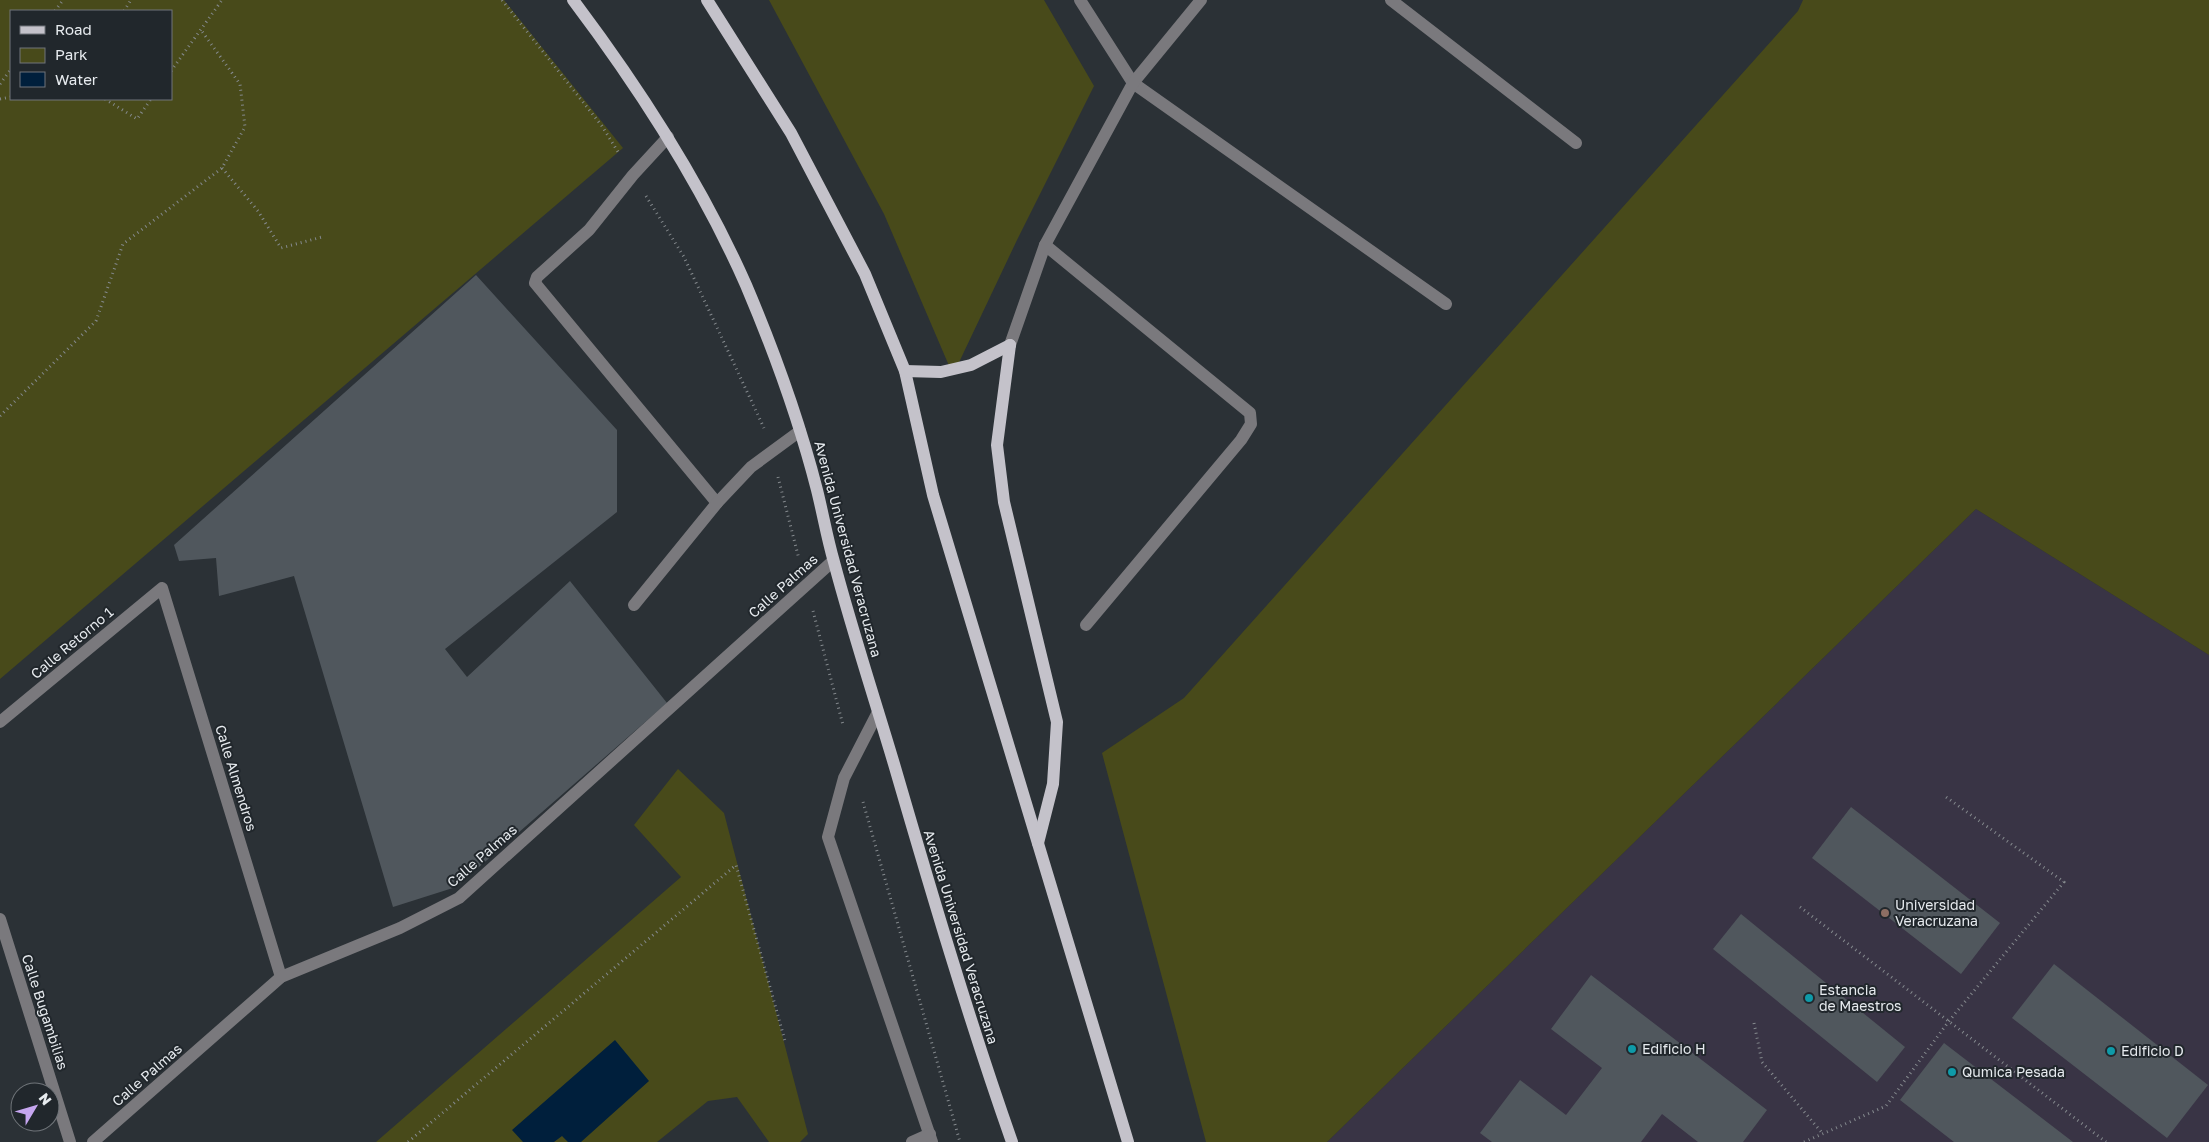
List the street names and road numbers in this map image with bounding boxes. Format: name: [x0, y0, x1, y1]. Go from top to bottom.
street label: Avenida Universidad Veracruzana: [811, 439, 886, 659]
street label: Calle Palmas: [745, 550, 821, 621]
street label: Calle Retorno 1: [27, 603, 116, 682]
street label: Calle Almendros: [212, 723, 261, 833]
street label: Calle Palmas: [443, 821, 520, 891]
street label: Avenida Universidad Veracruzana: [921, 828, 1002, 1046]
street label: Calle Bugambilias: [19, 952, 72, 1072]
street label: Calle Palmas: [108, 1040, 185, 1110]

